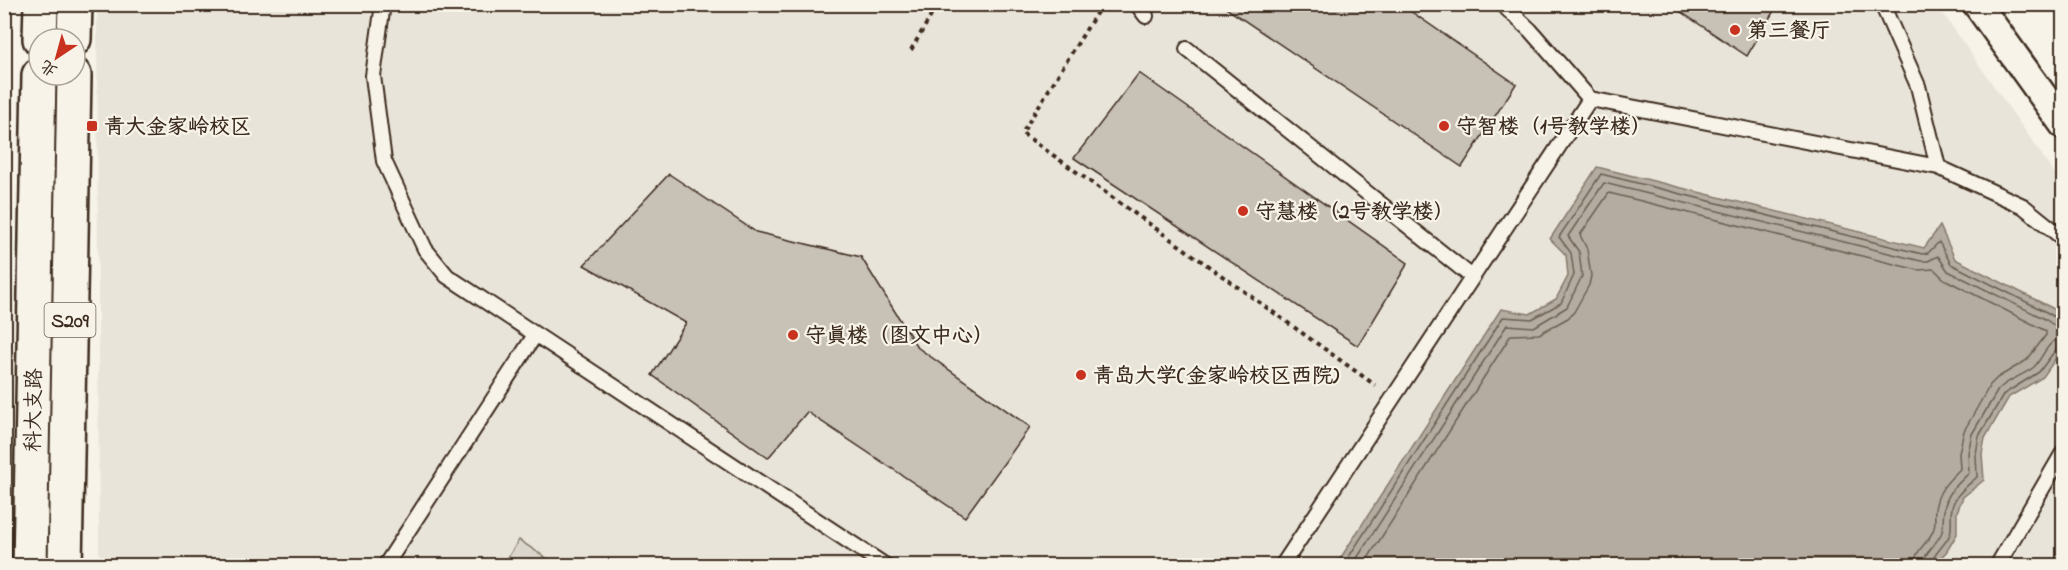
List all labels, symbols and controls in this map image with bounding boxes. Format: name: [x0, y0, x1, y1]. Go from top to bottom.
place label: 第三餐厅: [1747, 17, 1831, 47]
marker: 第三餐厅: [1728, 23, 1742, 37]
north arrow: [27, 27, 87, 87]
text: 北: [36, 53, 63, 82]
place label: 青大金家岭校区: [104, 113, 251, 143]
place label: 守智楼（1号教学楼）: [1456, 113, 1652, 143]
marker: 青大金家岭校区: [85, 119, 99, 133]
marker: 守智楼（1号教学楼）: [1437, 119, 1451, 133]
place label: 守慧楼（2号教学楼）: [1255, 198, 1454, 228]
marker: 守慧楼（2号教学楼）: [1236, 204, 1250, 218]
road number: S209: [44, 303, 96, 337]
place label: 守真楼（图文中心）: [805, 322, 994, 352]
marker: 守真楼（图文中心）: [786, 328, 800, 342]
place label: 青岛大学(金家岭校区西院): [1093, 362, 1340, 392]
street label: 科大支路: [19, 368, 51, 452]
marker: 青岛大学(金家岭校区西院): [1074, 368, 1088, 382]

